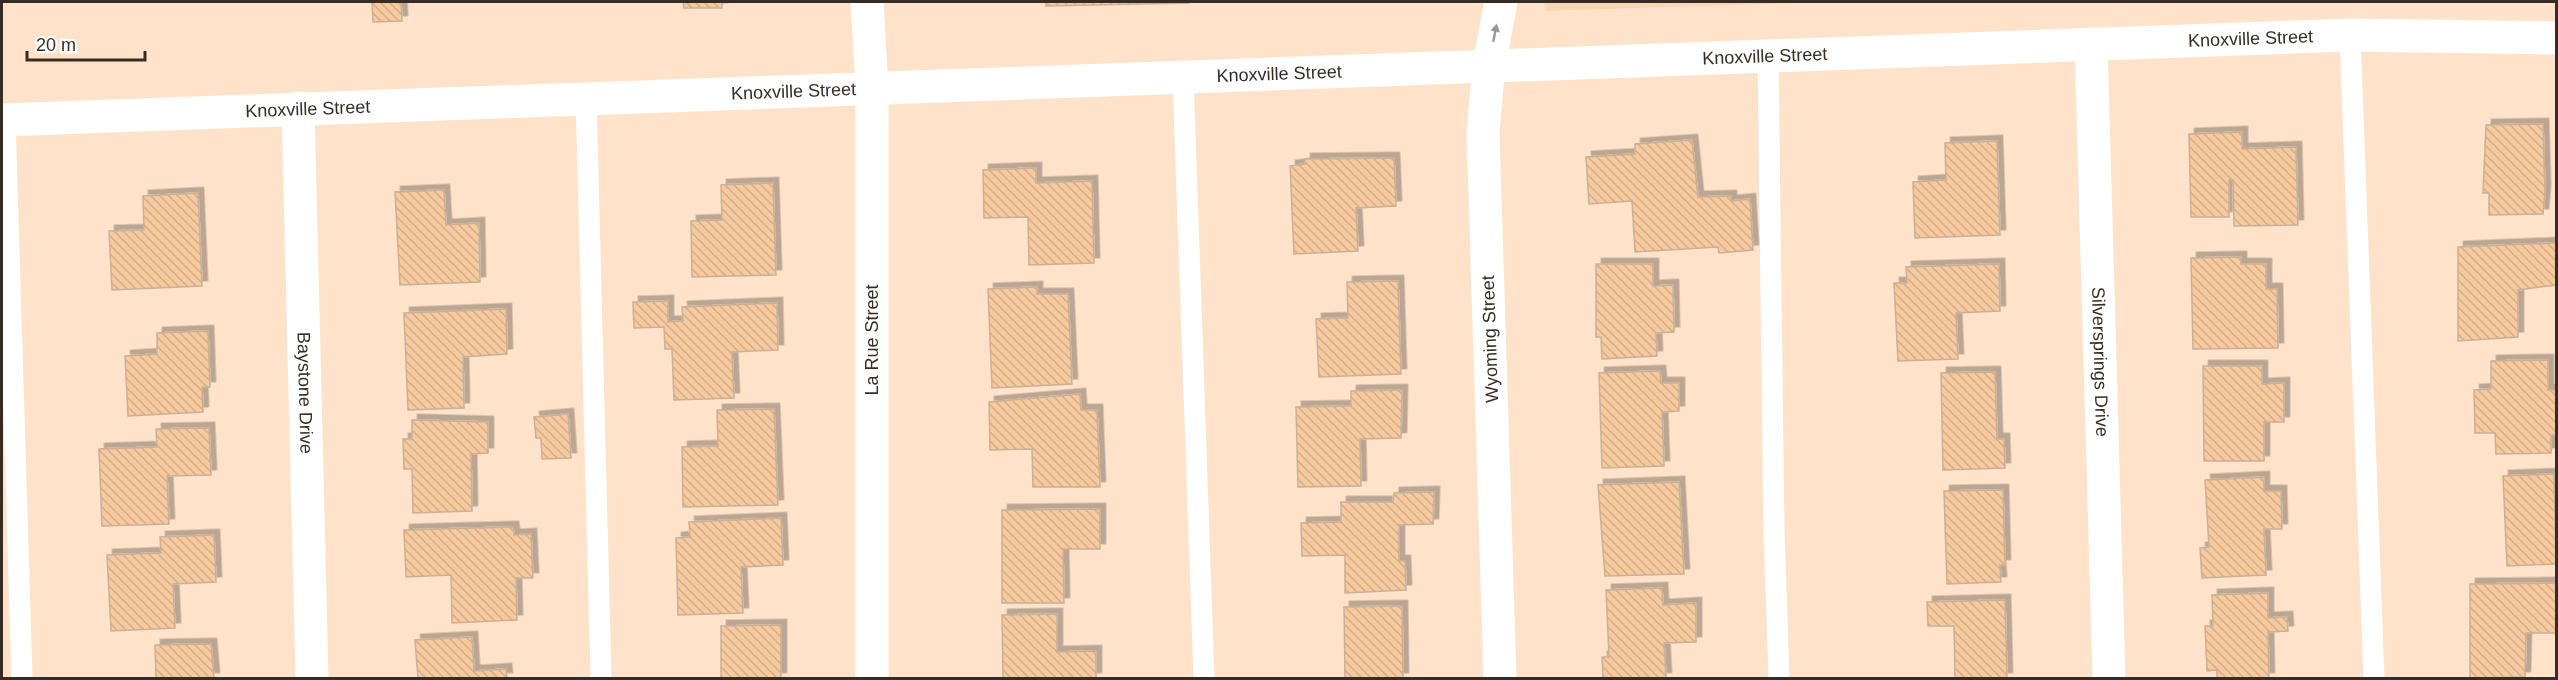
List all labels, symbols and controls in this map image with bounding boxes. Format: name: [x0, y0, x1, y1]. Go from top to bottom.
scale bar: [27, 24, 146, 62]
one-way arrow: [1491, 24, 1500, 43]
street label: Knoxville Street: [2188, 26, 2313, 51]
text: 20 m: [36, 35, 76, 55]
street label: Knoxville Street: [1702, 44, 1828, 68]
street label: Knoxville Street: [1216, 62, 1342, 86]
street label: Knoxville Street: [731, 79, 856, 104]
street label: Knoxville Street: [245, 97, 371, 121]
street label: Wyoming Street: [1478, 275, 1502, 403]
street label: La Rue Street: [862, 284, 882, 396]
street label: Silversprings Drive: [2088, 287, 2112, 437]
street label: Baystone Drive: [294, 332, 316, 454]

